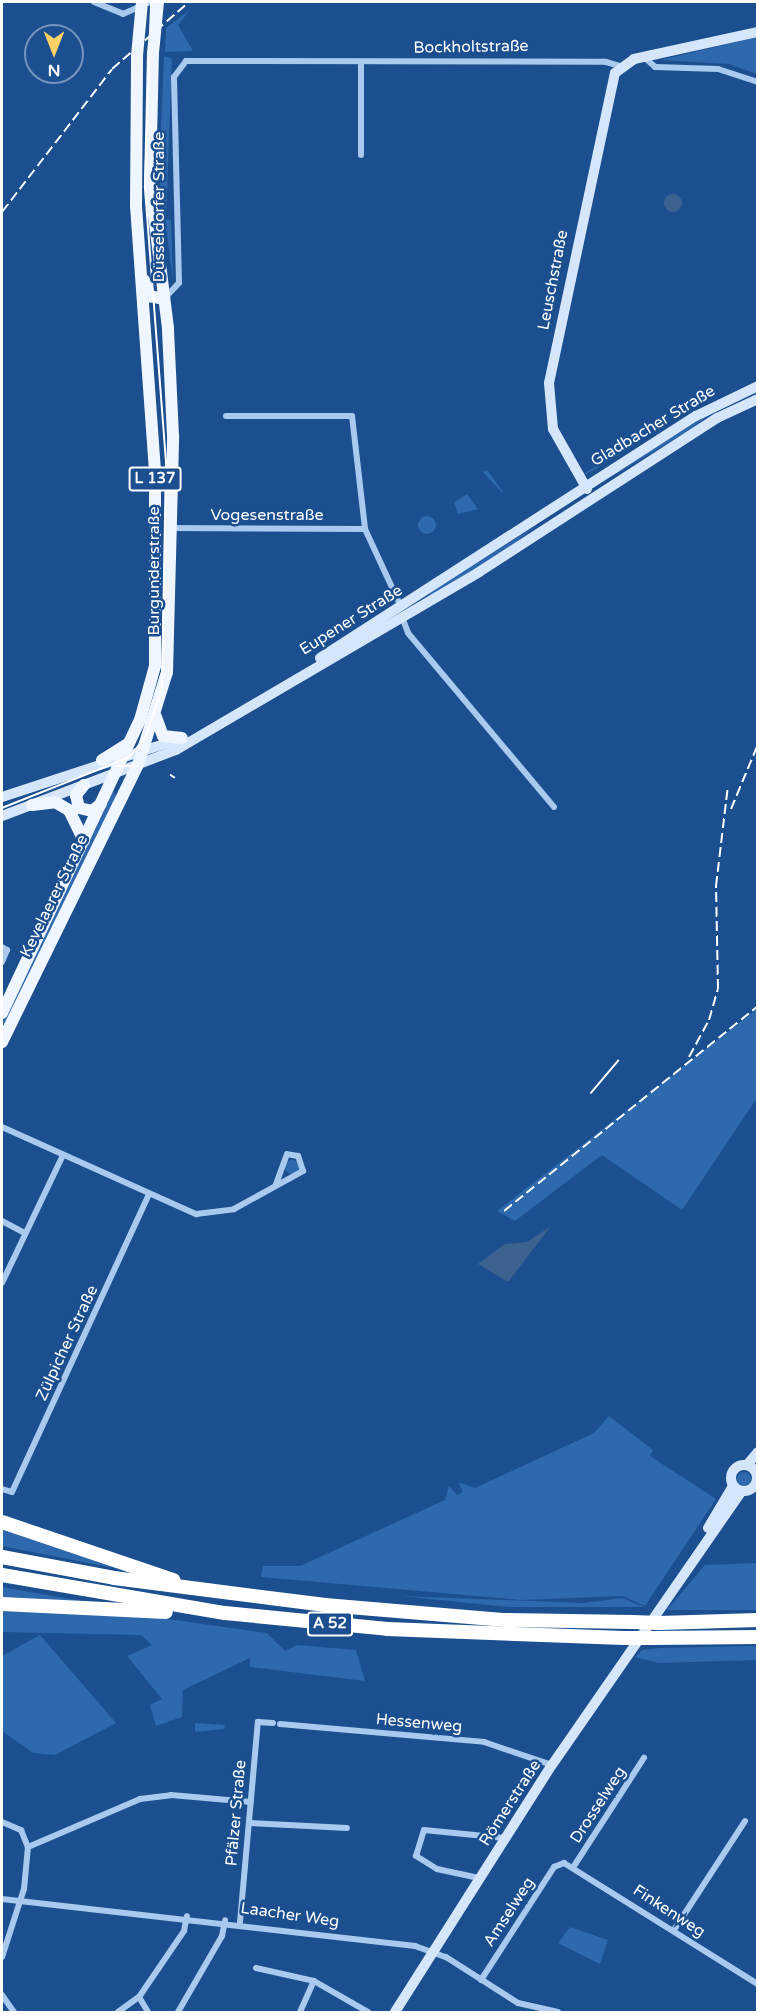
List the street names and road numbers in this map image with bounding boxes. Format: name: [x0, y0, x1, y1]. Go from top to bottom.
street label: Bockholtstraße: [413, 36, 529, 58]
street label: Düsseldorfer Straße: [149, 132, 169, 282]
street label: Leuschstraße: [534, 228, 572, 332]
street label: Gladbacher Straße: [587, 381, 719, 471]
road number: L 137: [128, 467, 182, 491]
street label: Vogesenstraße: [210, 505, 324, 525]
street label: Burgunderstraße: [144, 506, 164, 636]
street label: Eupener Straße: [296, 581, 406, 659]
street label: Kevelaerer Straße: [16, 832, 92, 960]
street label: Zülpicher Straße: [32, 1282, 102, 1404]
road number: A 52: [306, 1612, 354, 1636]
street label: Hessenweg: [375, 1710, 463, 1736]
street label: Römerstraße: [475, 1756, 545, 1850]
street label: Pfälzer Straße: [222, 1759, 250, 1867]
street label: Drosselweg: [566, 1763, 630, 1847]
street label: Amselweg: [479, 1874, 539, 1950]
street label: Finkenweg: [629, 1881, 709, 1941]
street label: Laacher Weg: [239, 1899, 341, 1931]

